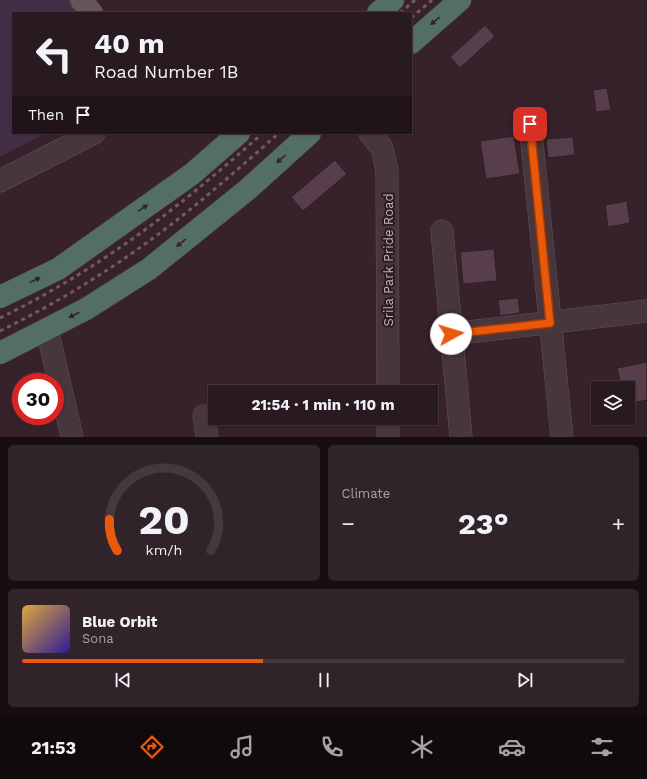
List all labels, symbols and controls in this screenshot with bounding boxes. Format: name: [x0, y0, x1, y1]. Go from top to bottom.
one-way arrow: [430, 17, 441, 26]
text: 40 m: [94, 27, 164, 60]
icon: left: [28, 28, 80, 80]
text: Road Number 1B: [94, 61, 239, 82]
icon: arrive: [72, 104, 94, 126]
text: Then: [28, 106, 64, 124]
pin: [513, 107, 547, 141]
icon: arrive: [519, 113, 541, 135]
one-way arrow: [276, 154, 286, 164]
street label: Srila Park Pride Road: [381, 193, 396, 327]
one-way arrow: [138, 204, 149, 213]
one-way arrow: [176, 238, 187, 247]
one-way arrow: [29, 277, 41, 283]
one-way arrow: [68, 312, 80, 319]
position arrow: [430, 313, 472, 355]
speed limit sign: 30: [12, 373, 64, 425]
map controls: [591, 381, 635, 425]
button: layers: [591, 381, 635, 425]
text: 21:54 · 1 min · 110 m: [251, 396, 395, 414]
text: Climate: [342, 486, 390, 501]
text: 20: [138, 495, 190, 544]
text: 23°: [458, 506, 509, 541]
text: −: [342, 511, 355, 536]
text: +: [612, 511, 625, 536]
text: km/h: [145, 542, 182, 558]
text: Blue Orbit: [82, 613, 157, 631]
text: Sona: [82, 631, 114, 646]
icon: previous: [112, 669, 134, 691]
icon: pause: [313, 669, 335, 691]
icon: next: [514, 669, 536, 691]
icon: directions: [138, 733, 166, 761]
icon: music: [228, 733, 256, 761]
icon: phone: [318, 733, 346, 761]
icon: climate: [408, 733, 436, 761]
icon: car: [498, 733, 526, 761]
icon: filters: [588, 733, 616, 761]
text: 21:53: [31, 737, 76, 758]

